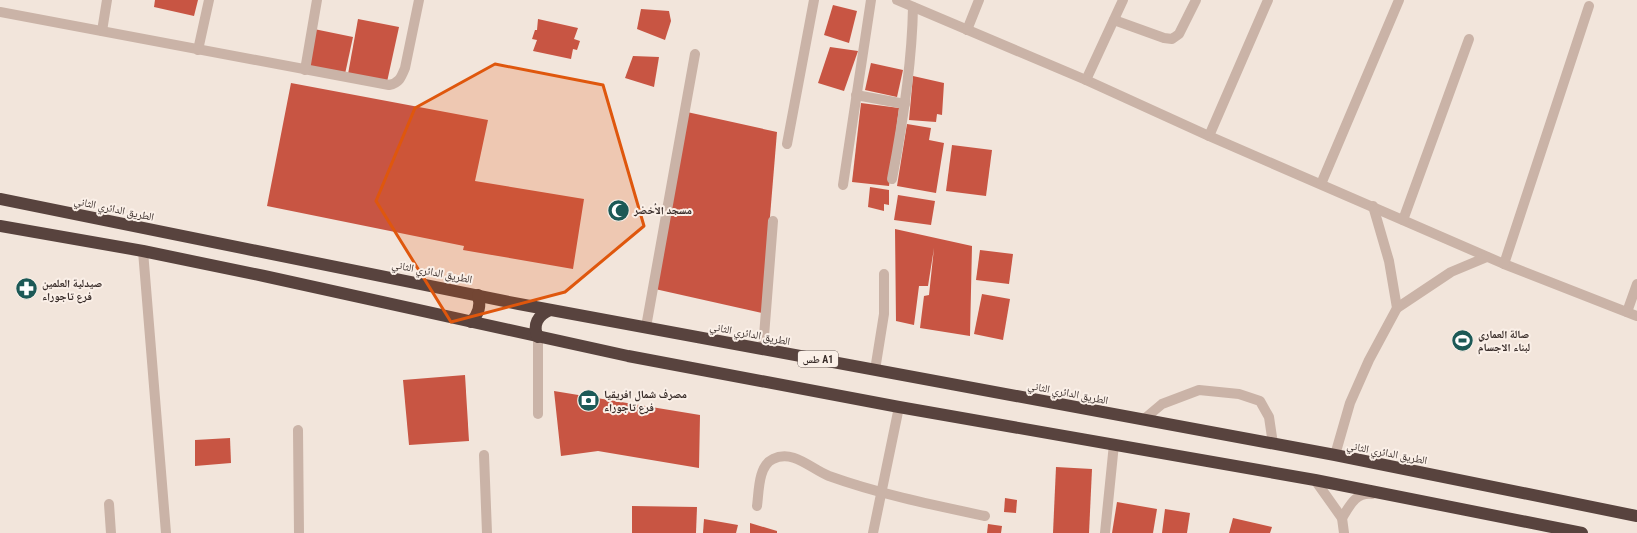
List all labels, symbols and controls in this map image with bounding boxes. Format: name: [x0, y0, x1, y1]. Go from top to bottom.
street label: الطريق الدائري الثاني: [72, 194, 155, 226]
mosque icon: مسجد الأخضر: [605, 197, 631, 223]
place label: مسجد الأخضر: [633, 203, 692, 217]
street label: الطريق الدائري الثاني: [390, 258, 473, 288]
pharmacy icon: صيدلية العلمين فرع تاجوراء: [14, 276, 40, 302]
place label: صيدلية العلمين فرع تاجوراء: [42, 277, 103, 304]
street label: الطريق الدائري الثاني: [708, 320, 791, 350]
sports icon: صالة العماري لبناء الاجسام: [1449, 327, 1475, 353]
place label: صالة العماري لبناء الاجسام: [1478, 328, 1530, 355]
road number: طس A1: [798, 351, 838, 367]
street label: الطريق الدائري الثاني: [1026, 379, 1109, 409]
bank icon: مصرف شمال افريقيا فرع تاجوراء: [575, 387, 601, 413]
place label: مصرف شمال افريقيا فرع تاجوراء: [604, 388, 687, 415]
street label: الطريق الدائري الثاني: [1345, 439, 1428, 469]

